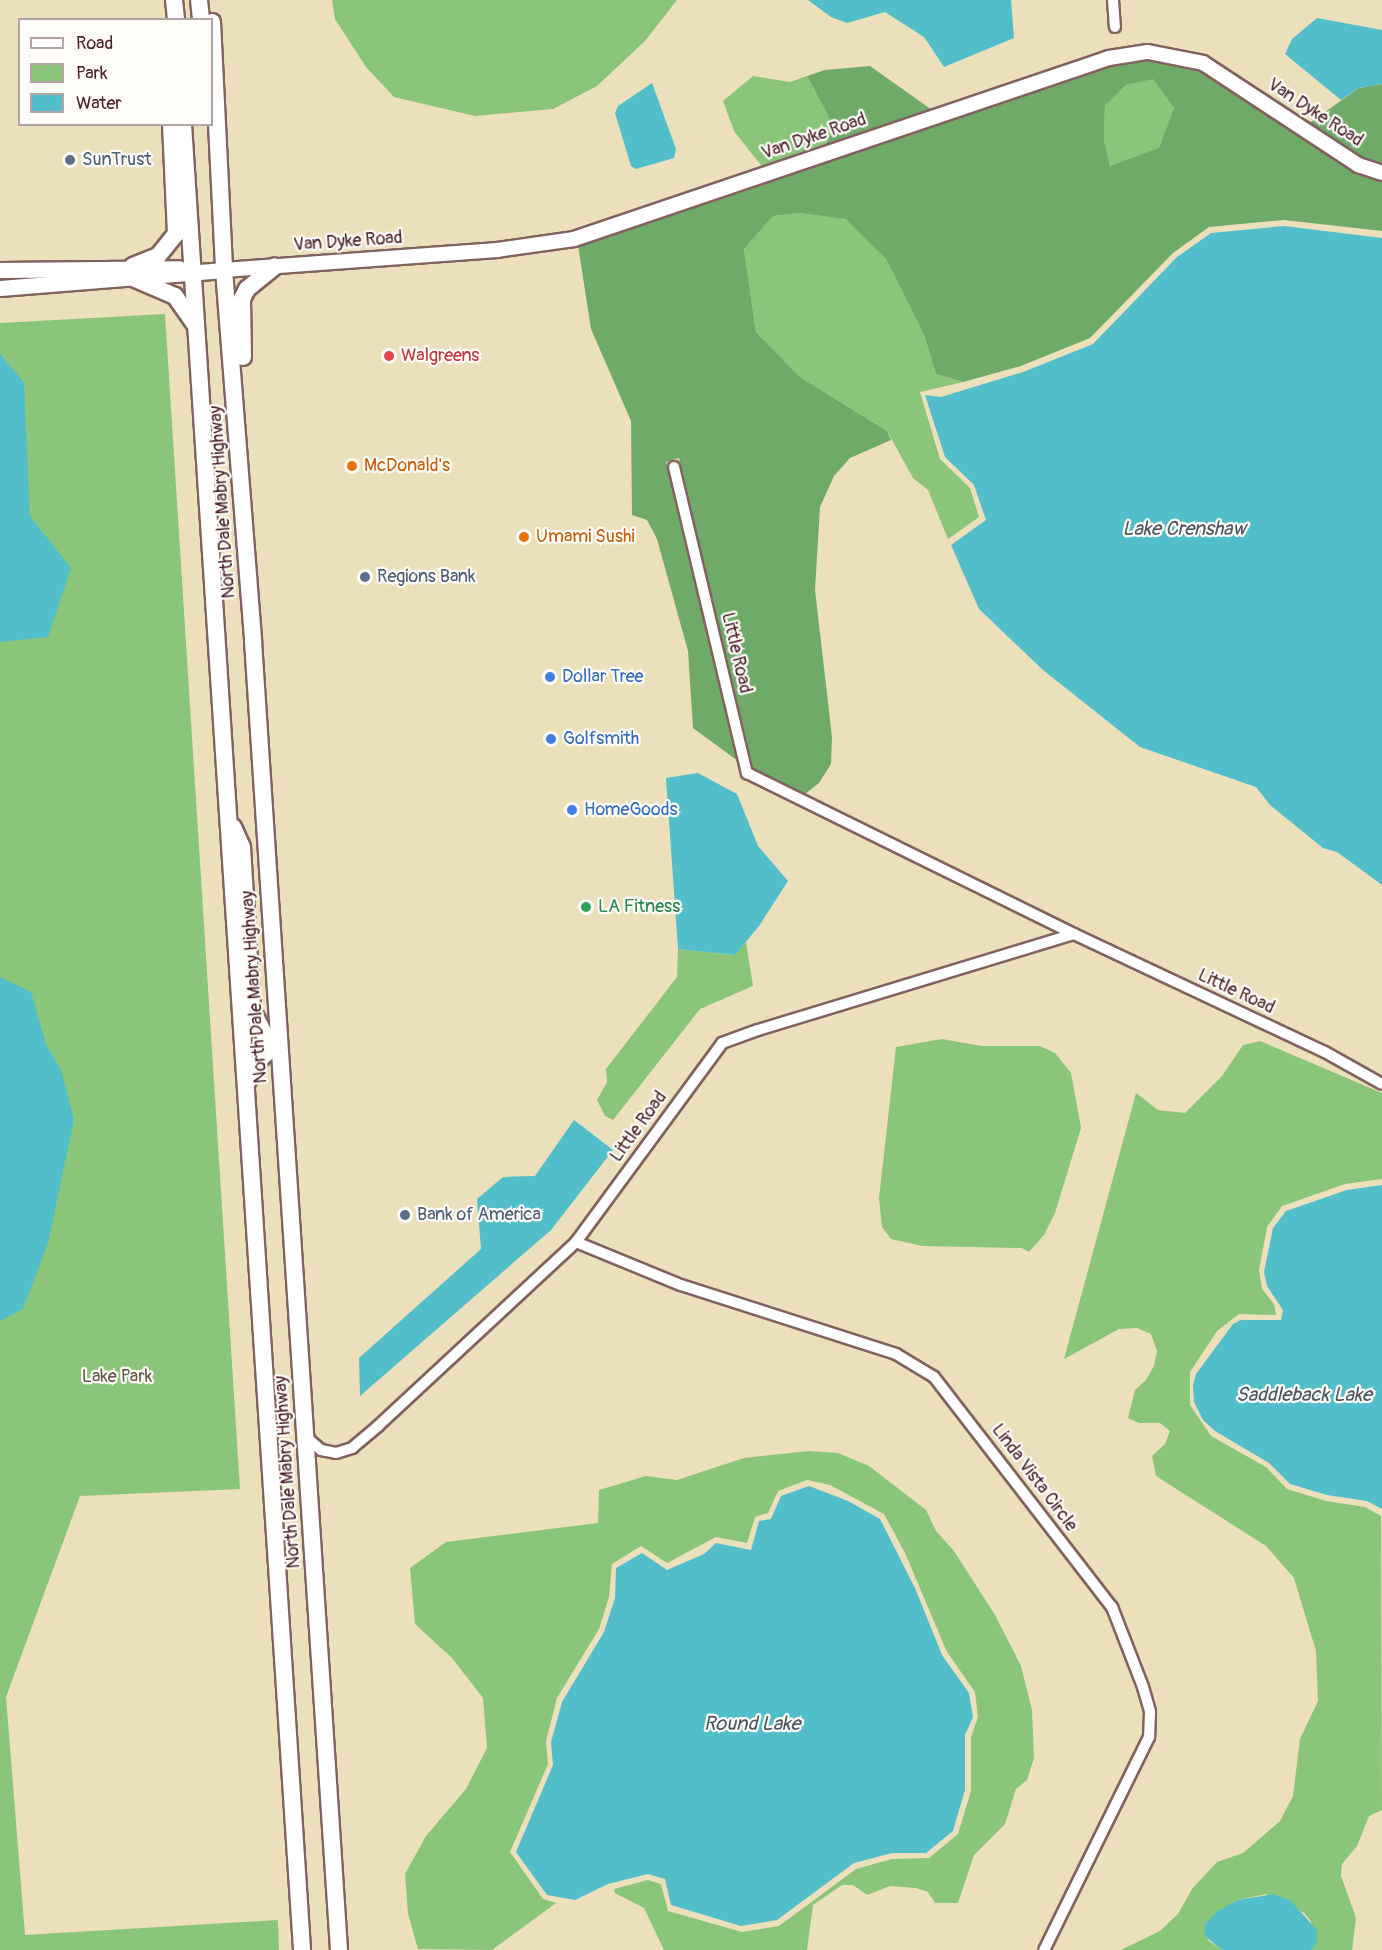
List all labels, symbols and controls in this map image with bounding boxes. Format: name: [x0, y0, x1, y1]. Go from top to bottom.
legend: [18, 18, 213, 126]
text: Road: [76, 32, 113, 55]
text: Park: [76, 62, 108, 85]
street label: Van Dyke Road: [1263, 74, 1367, 152]
text: Water: [76, 92, 122, 115]
street label: Van Dyke Road: [759, 109, 869, 165]
place label: SunTrust: [82, 149, 151, 171]
marker: SunTrust: [63, 153, 77, 167]
street label: Van Dyke Road: [293, 227, 403, 257]
place label: Walgreens: [401, 345, 479, 367]
marker: Walgreens: [382, 349, 396, 363]
street label: North Dale Mabry Highway: [205, 405, 241, 599]
place label: McDonald's: [364, 455, 450, 477]
marker: McDonald's: [345, 459, 359, 473]
water label: Lake Crenshaw: [1122, 516, 1246, 540]
place label: Umami Sushi: [536, 526, 635, 548]
marker: Umami Sushi: [517, 530, 531, 544]
place label: Regions Bank: [377, 566, 476, 588]
marker: Regions Bank: [358, 570, 372, 584]
street label: Little Road: [716, 611, 756, 695]
place label: Dollar Tree: [562, 666, 643, 688]
marker: Dollar Tree: [543, 670, 557, 684]
place label: Golfsmith: [563, 728, 639, 750]
marker: Golfsmith: [544, 732, 558, 746]
place label: HomeGoods: [584, 799, 678, 821]
marker: HomeGoods: [565, 803, 579, 817]
street label: North Dale Mabry Highway: [237, 890, 273, 1084]
place label: LA Fitness: [598, 896, 680, 918]
marker: LA Fitness: [579, 900, 593, 914]
street label: Little Road: [1194, 965, 1278, 1019]
street label: Little Road: [606, 1087, 672, 1167]
place label: Bank of America: [417, 1204, 541, 1226]
marker: Bank of America: [398, 1208, 412, 1222]
park label: Lake Park: [82, 1366, 152, 1388]
street label: North Dale Mabry Highway: [270, 1375, 306, 1569]
water label: Saddleback Lake: [1236, 1382, 1372, 1406]
street label: Linda Vista Circle: [987, 1420, 1081, 1536]
water label: Round Lake: [704, 1711, 800, 1735]

